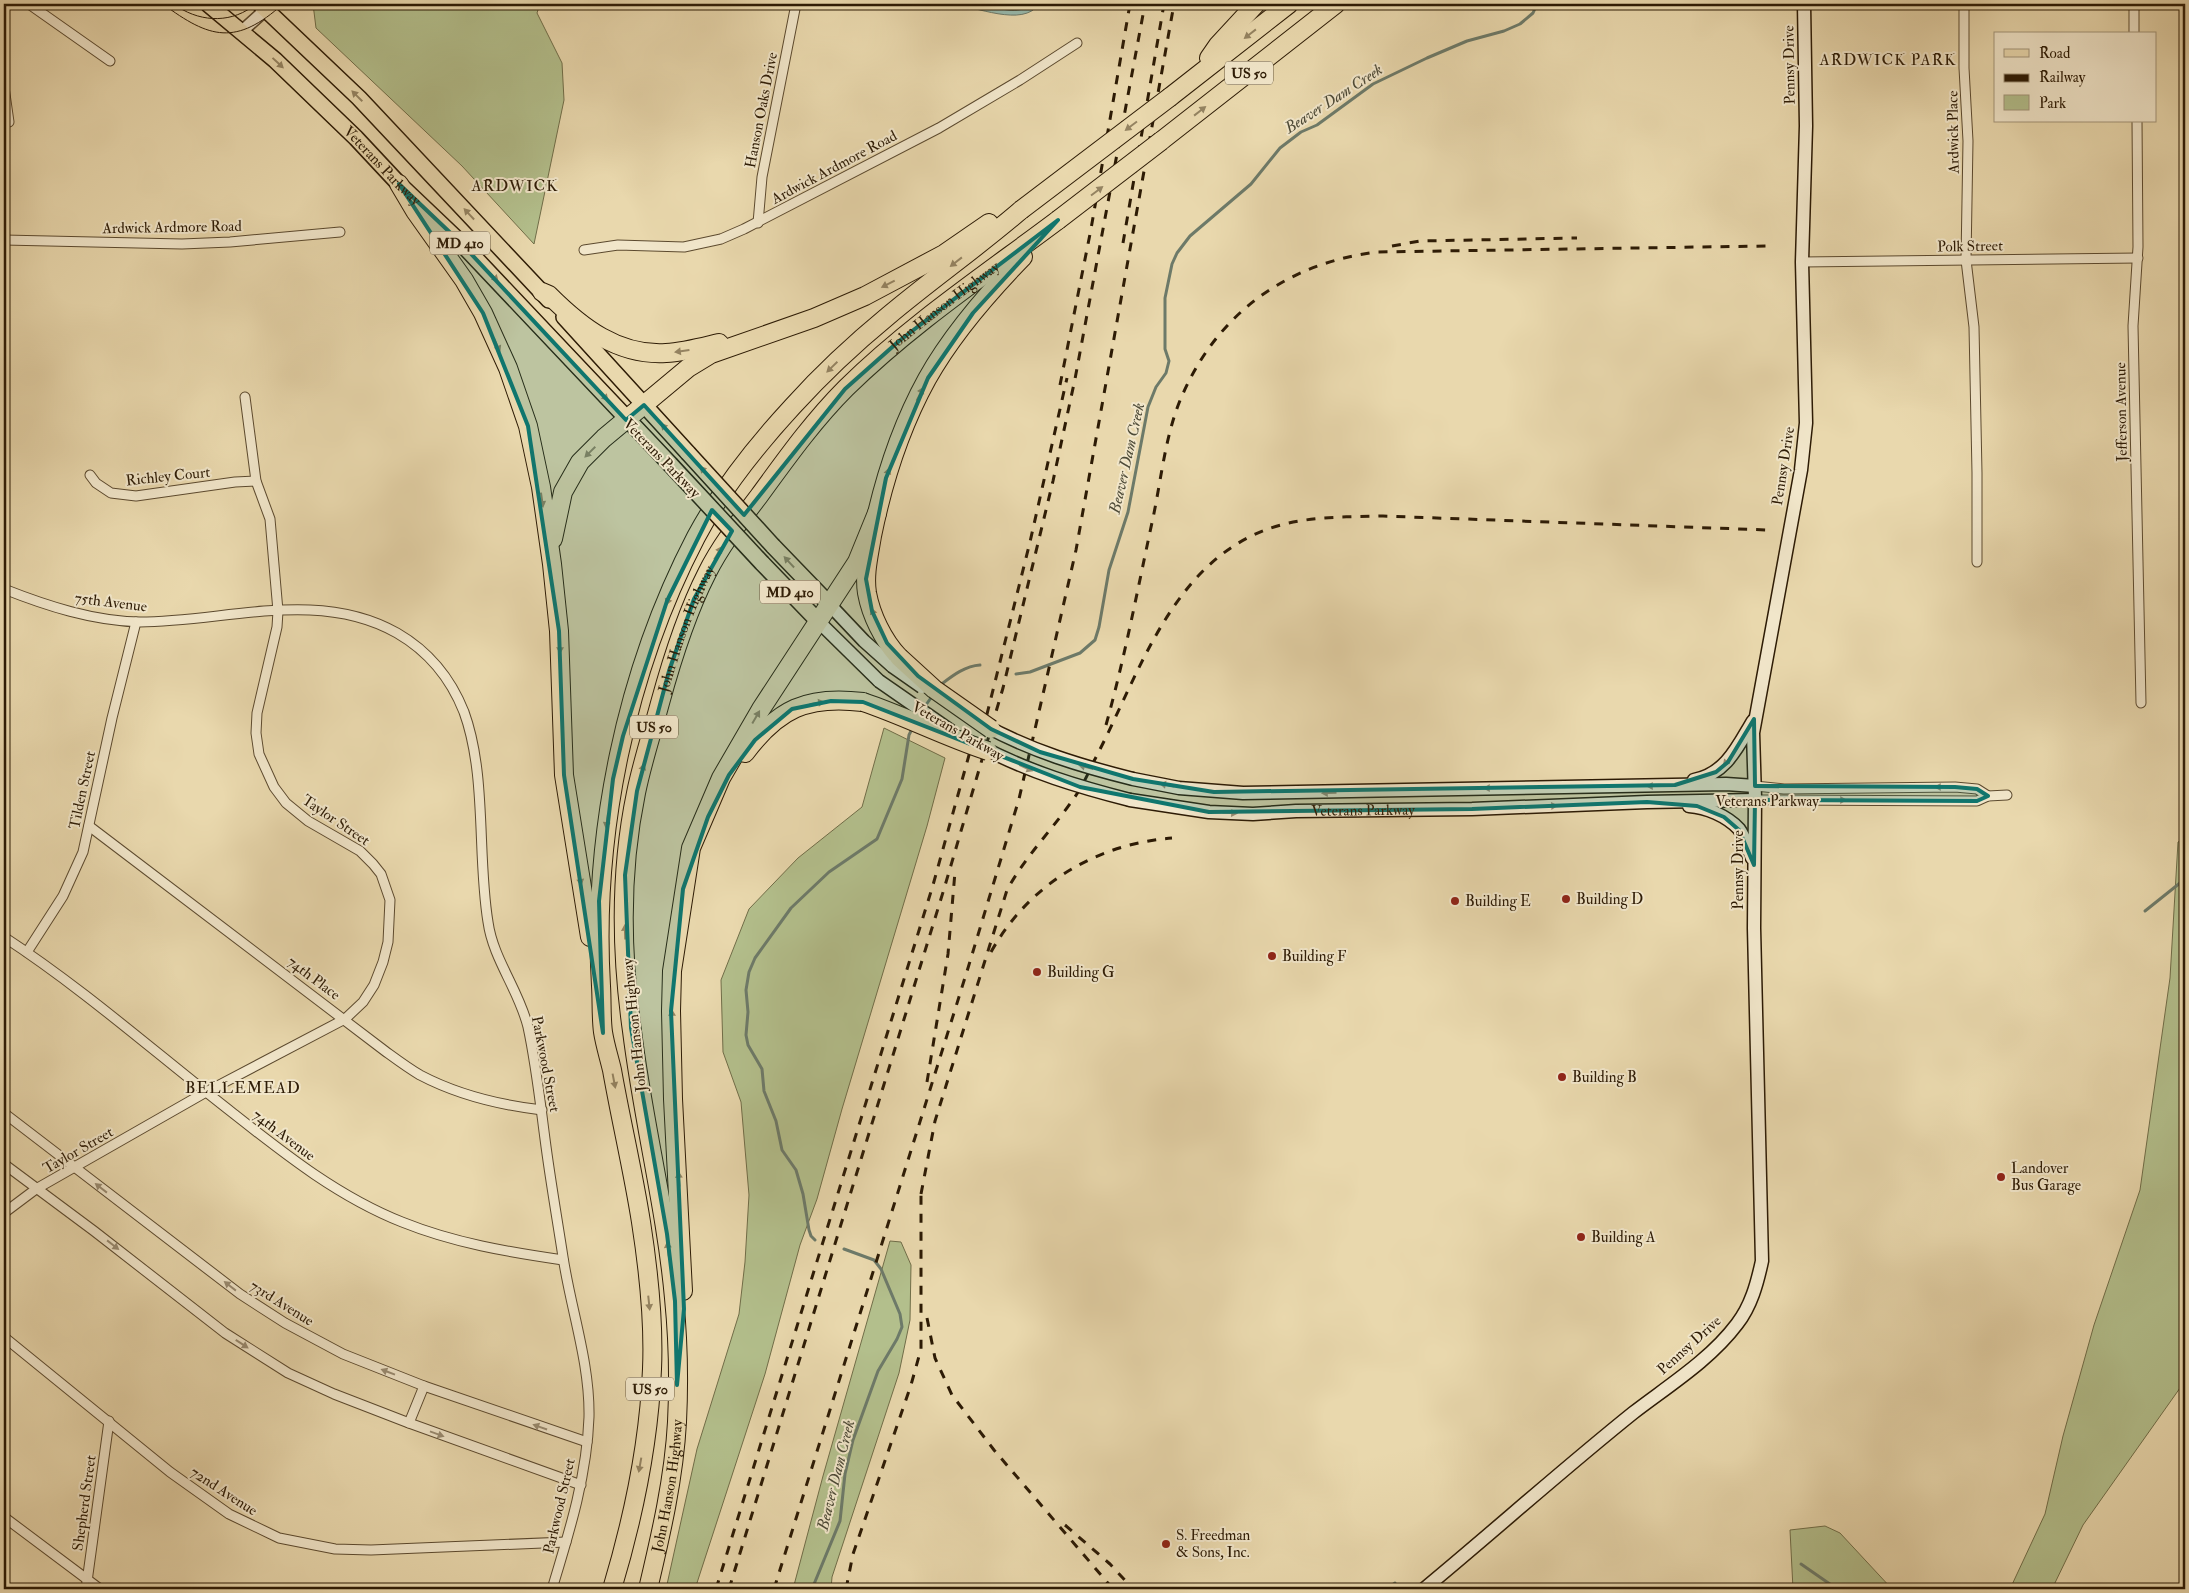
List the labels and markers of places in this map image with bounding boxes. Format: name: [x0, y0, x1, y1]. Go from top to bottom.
place label: Building D: [1576, 890, 1643, 909]
place label: Building E: [1465, 892, 1531, 911]
marker: Building D: [1560, 893, 1572, 905]
marker: Building E: [1449, 895, 1461, 907]
place label: Building F: [1282, 947, 1347, 966]
marker: Building F: [1266, 950, 1278, 962]
place label: Building G: [1047, 963, 1115, 982]
marker: Building G: [1031, 966, 1043, 978]
place label: Building B: [1572, 1068, 1637, 1087]
marker: Building B: [1556, 1071, 1568, 1083]
place label: Landover Bus Garage: [2011, 1159, 2081, 1195]
marker: Landover Bus Garage: [1995, 1171, 2007, 1183]
place label: Building A: [1591, 1228, 1656, 1247]
marker: Building A: [1575, 1231, 1587, 1243]
place label: S. Freedman & Sons, Inc.: [1176, 1526, 1251, 1562]
marker: S. Freedman & Sons, Inc.: [1160, 1538, 1172, 1550]

